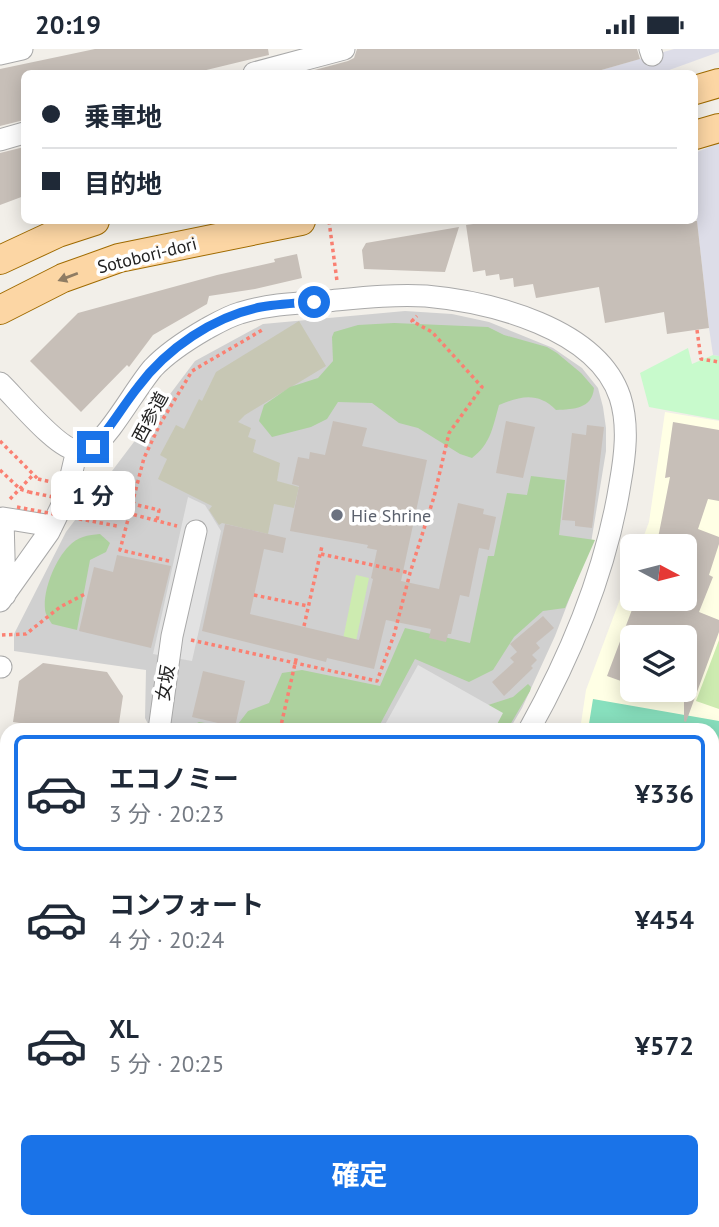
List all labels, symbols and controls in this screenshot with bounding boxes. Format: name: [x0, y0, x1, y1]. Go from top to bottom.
text: 20:19: [35, 8, 101, 41]
text: 乗車地: [84, 100, 162, 133]
text: 目的地: [84, 167, 162, 200]
street label: Sotobori-dori: [95, 232, 199, 278]
one-way arrow: [57, 271, 78, 282]
route start: [298, 286, 330, 318]
street label: 西参道: [127, 388, 173, 446]
route end: [77, 431, 109, 463]
callout: 1 分: [51, 471, 135, 521]
text: 1 分: [72, 481, 114, 510]
place label: Hie Shrine: [351, 504, 431, 527]
marker: Hie Shrine: [329, 507, 345, 523]
north arrow: [620, 534, 696, 611]
map controls: [620, 534, 697, 702]
button: layers: [620, 625, 697, 702]
street label: 女坂: [151, 663, 179, 703]
icon: car: [25, 762, 88, 825]
text: エコノミー: [109, 762, 239, 795]
text: ¥336: [635, 777, 694, 810]
text: 3 分 · 20:23: [109, 799, 224, 828]
icon: car: [25, 888, 88, 951]
text: コンフォート: [109, 888, 264, 921]
text: ¥454: [635, 903, 694, 936]
text: 4 分 · 20:24: [109, 925, 224, 954]
text: XL: [109, 1012, 139, 1045]
icon: car: [25, 1014, 88, 1077]
text: ¥572: [635, 1029, 694, 1062]
text: 5 分 · 20:25: [109, 1049, 224, 1078]
button: 確定: [21, 1135, 698, 1215]

